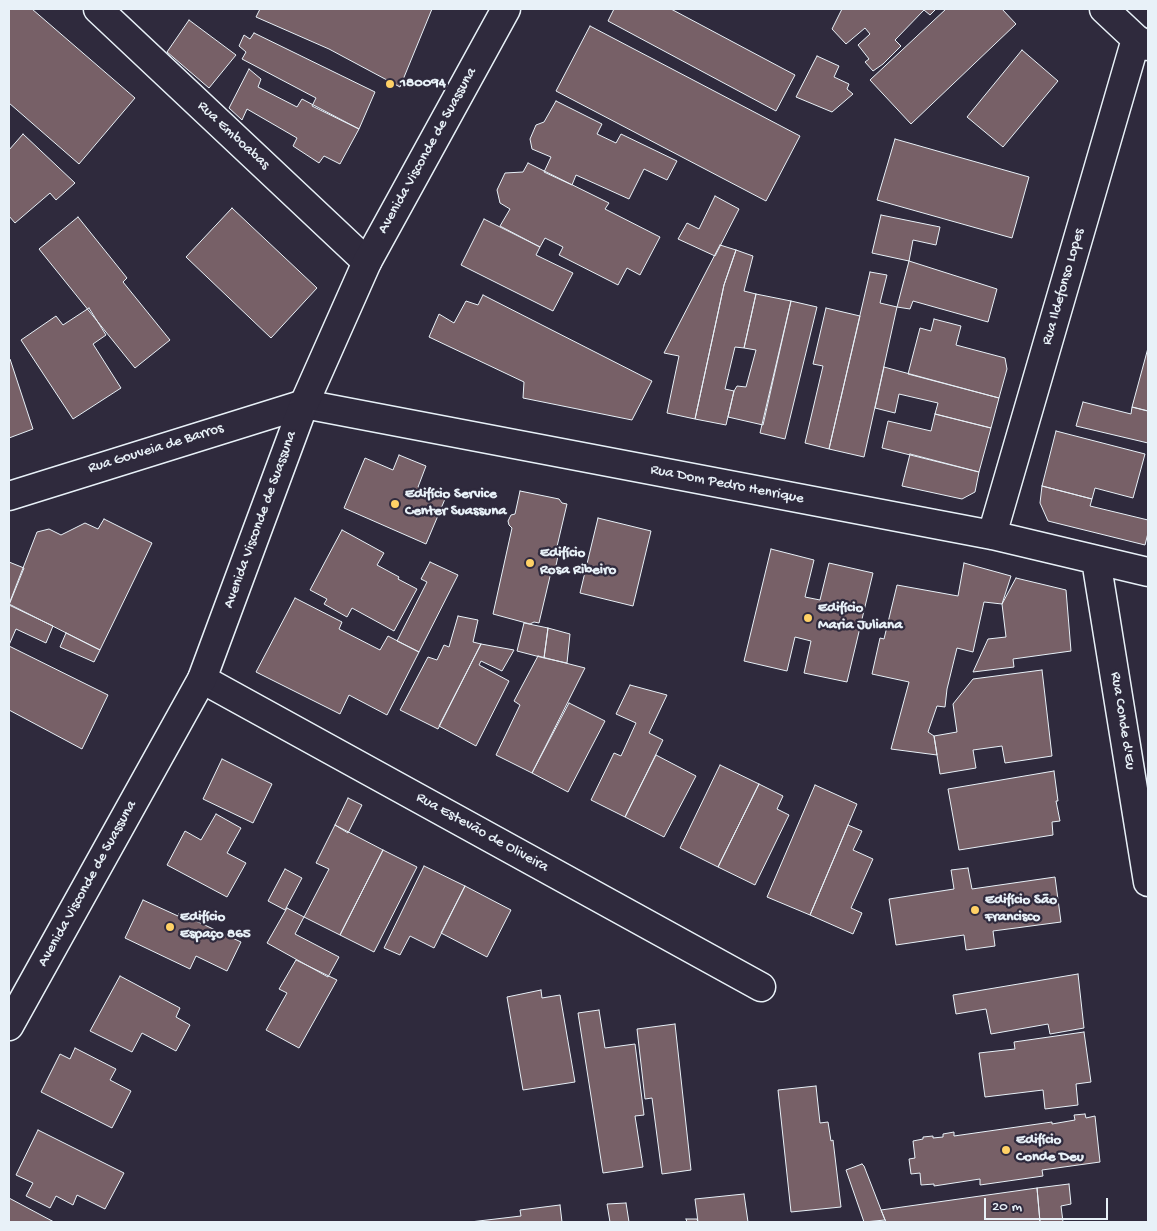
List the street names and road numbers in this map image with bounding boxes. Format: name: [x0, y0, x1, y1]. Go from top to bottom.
street label: Avenida Visconde de Suassuna: [375, 65, 481, 237]
street label: Rua Emboabas: [193, 98, 273, 174]
street label: Rua Ildefonso Lopes: [1039, 227, 1089, 347]
street label: Rua Gouveia de Barros: [86, 420, 226, 478]
street label: Avenida Visconde de Suassuna: [220, 429, 302, 611]
street label: Rua Dom Pedro Henrique: [649, 461, 805, 509]
street label: Rua Conde d'Eu: [1105, 671, 1139, 771]
street label: Rua Estevão de Oliveira: [413, 789, 551, 877]
street label: Avenida Visconde de Suassuna: [35, 798, 141, 970]

